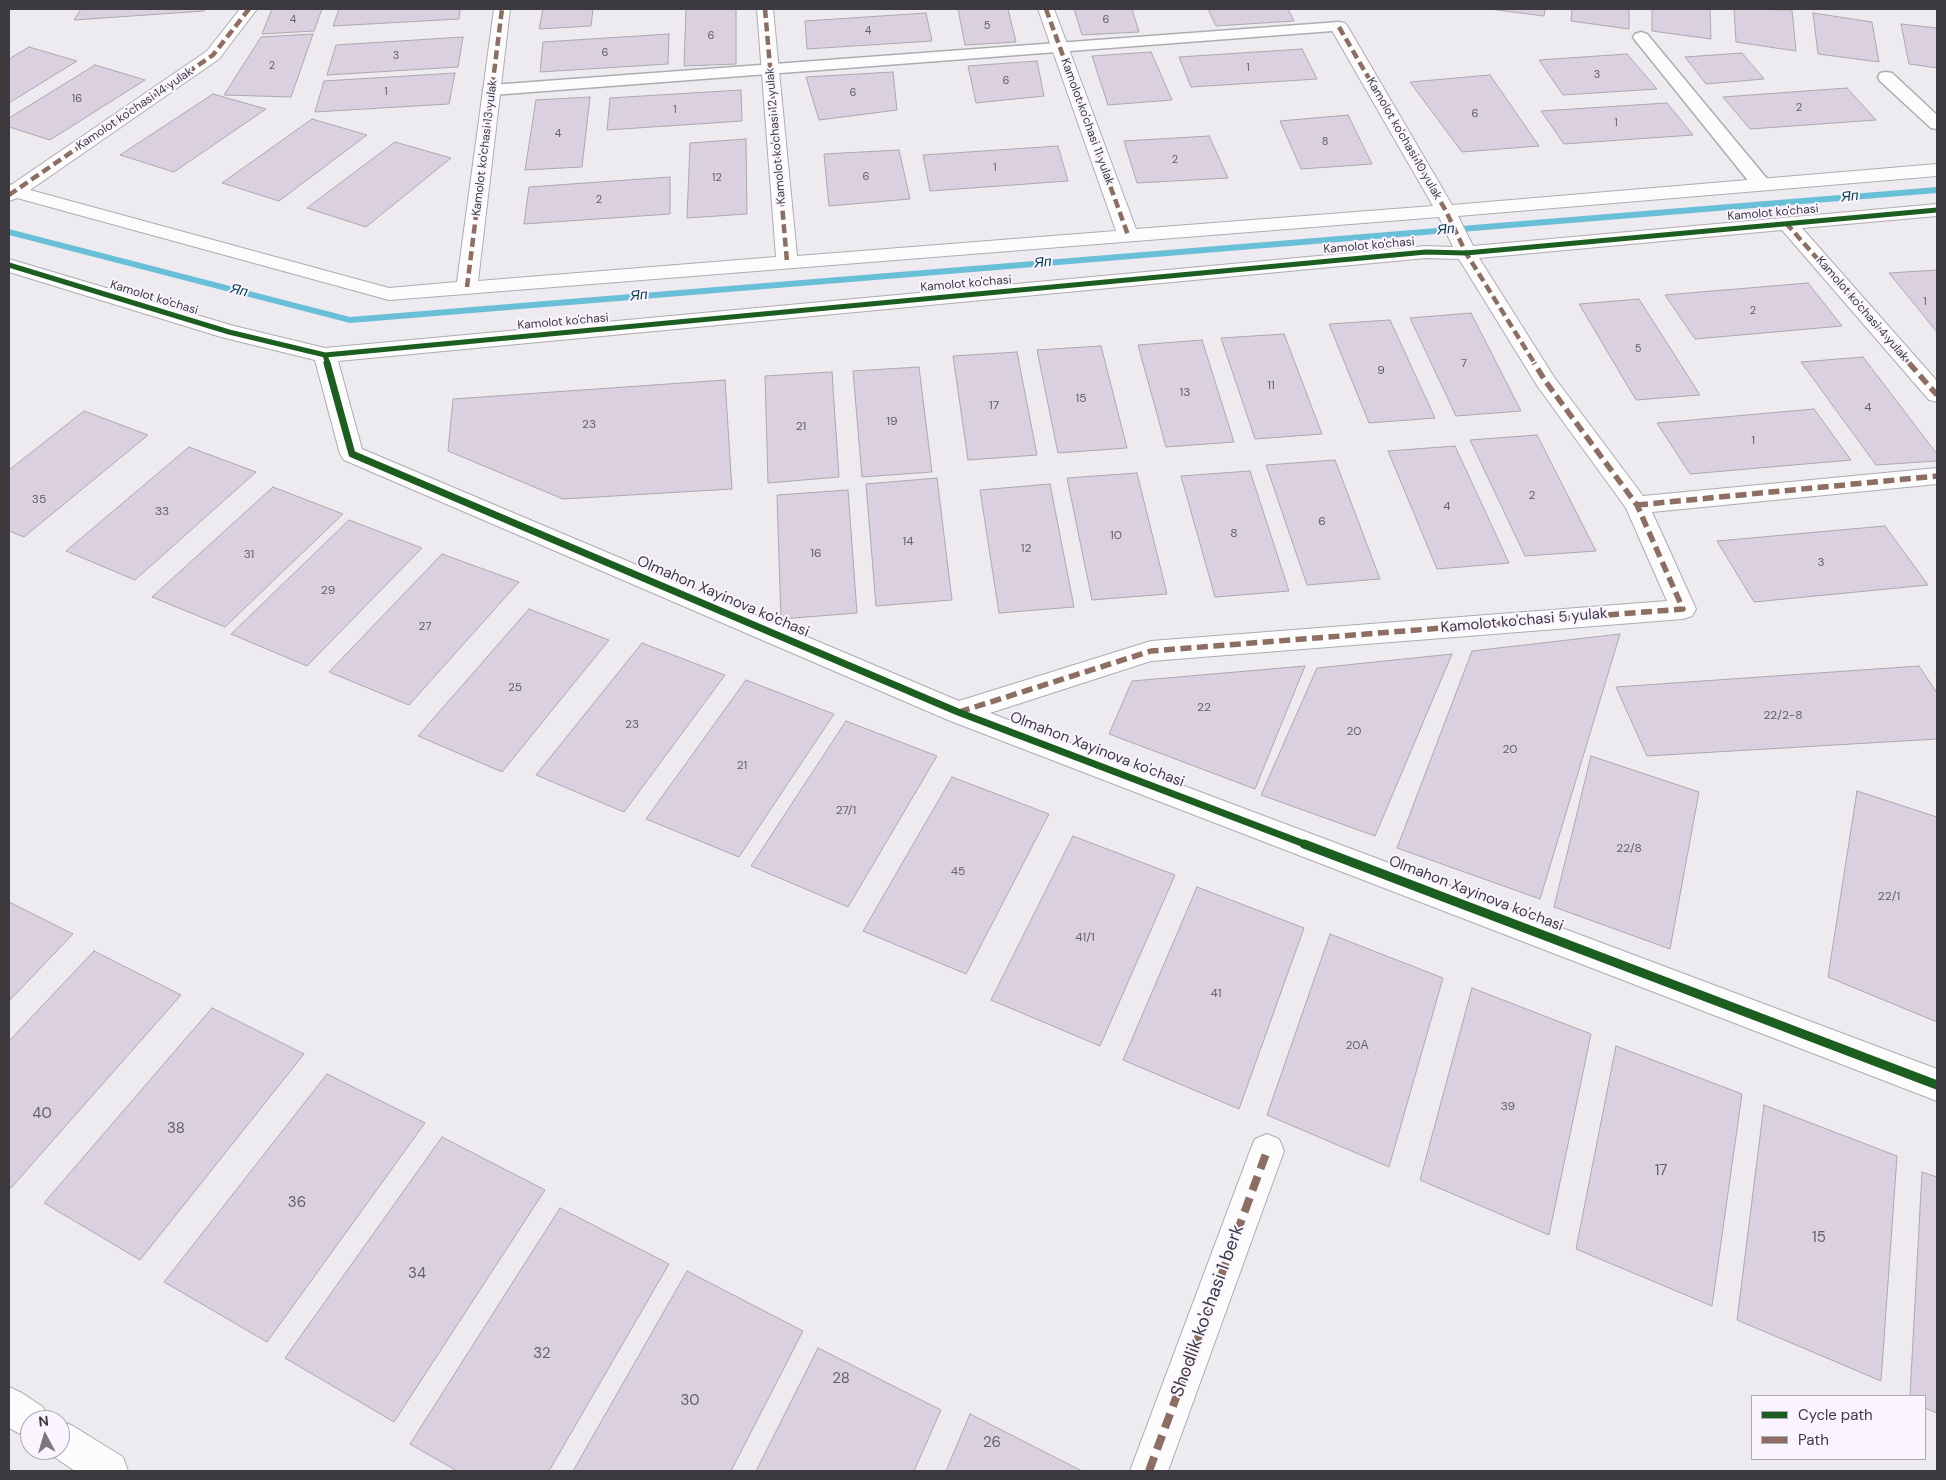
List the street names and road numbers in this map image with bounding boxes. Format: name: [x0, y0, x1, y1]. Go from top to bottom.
street label: Kamolot ko'chasi 11 yulak: [1057, 57, 1117, 187]
street label: Kamolot ko'chasi 14 yulak: [74, 65, 196, 153]
street label: Kamolot ko'chasi 12 yulak: [763, 67, 789, 205]
street label: Kamolot ko'chasi 10 yulak: [1363, 75, 1445, 203]
street label: Kamolot ko'chasi 13 yulak: [469, 79, 501, 217]
street label: Kamolot ko'chasi: [1727, 202, 1819, 224]
street label: Kamolot ko'chasi: [1323, 235, 1415, 257]
street label: Kamolot ko'chasi 4 yulak: [1813, 254, 1911, 364]
street label: Kamolot ko'chasi: [920, 273, 1012, 295]
street label: Kamolot ko'chasi: [108, 278, 200, 318]
street label: Kamolot ko'chasi: [517, 311, 609, 333]
street label: Olmahon Xayinova ko'chasi: [634, 552, 812, 642]
street label: Kamolot ko'chasi 5 yulak: [1440, 605, 1608, 637]
street label: Olmahon Xayinova ko'chasi: [1007, 708, 1187, 792]
street label: Olmahon Xayinova ko'chasi: [1386, 852, 1566, 936]
street label: Shodlik ko'chasi 1 berk: [1167, 1222, 1249, 1400]

